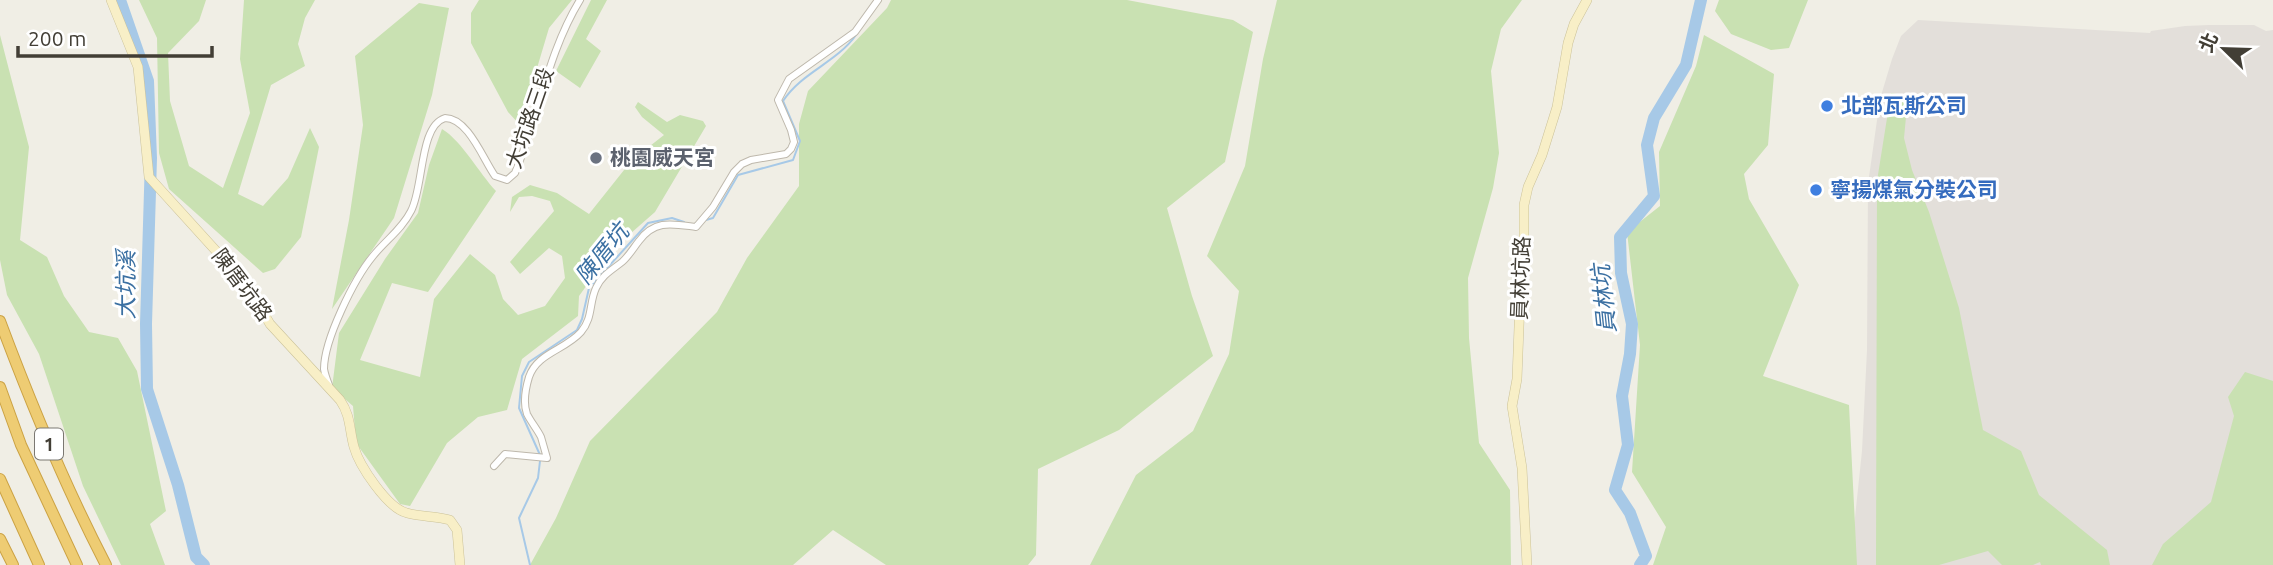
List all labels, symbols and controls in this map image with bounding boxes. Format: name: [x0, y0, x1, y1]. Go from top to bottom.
scale bar: [18, 14, 212, 58]
north arrow: [2189, 14, 2259, 84]
text: 200 m: [28, 26, 86, 50]
text: 北: [2195, 29, 2222, 55]
street label: 大坑路三段: [501, 64, 557, 171]
place label: 北部瓦斯公司: [1841, 93, 1967, 117]
marker: 北部瓦斯公司: [1819, 98, 1835, 114]
place label: 桃園威天宮: [610, 145, 715, 169]
marker: 桃園威天宮: [588, 150, 604, 166]
place label: 寧揚煤氣分裝公司: [1830, 177, 1998, 201]
marker: 寧揚煤氣分裝公司: [1808, 182, 1824, 198]
water label: 陳厝坑: [570, 217, 635, 288]
street label: 員林坑路: [1507, 236, 1533, 320]
street label: 陳厝坑路: [208, 244, 278, 325]
water label: 大坑溪: [113, 248, 138, 320]
water label: 員林坑: [1587, 260, 1620, 335]
road number: 1: [35, 428, 63, 460]

